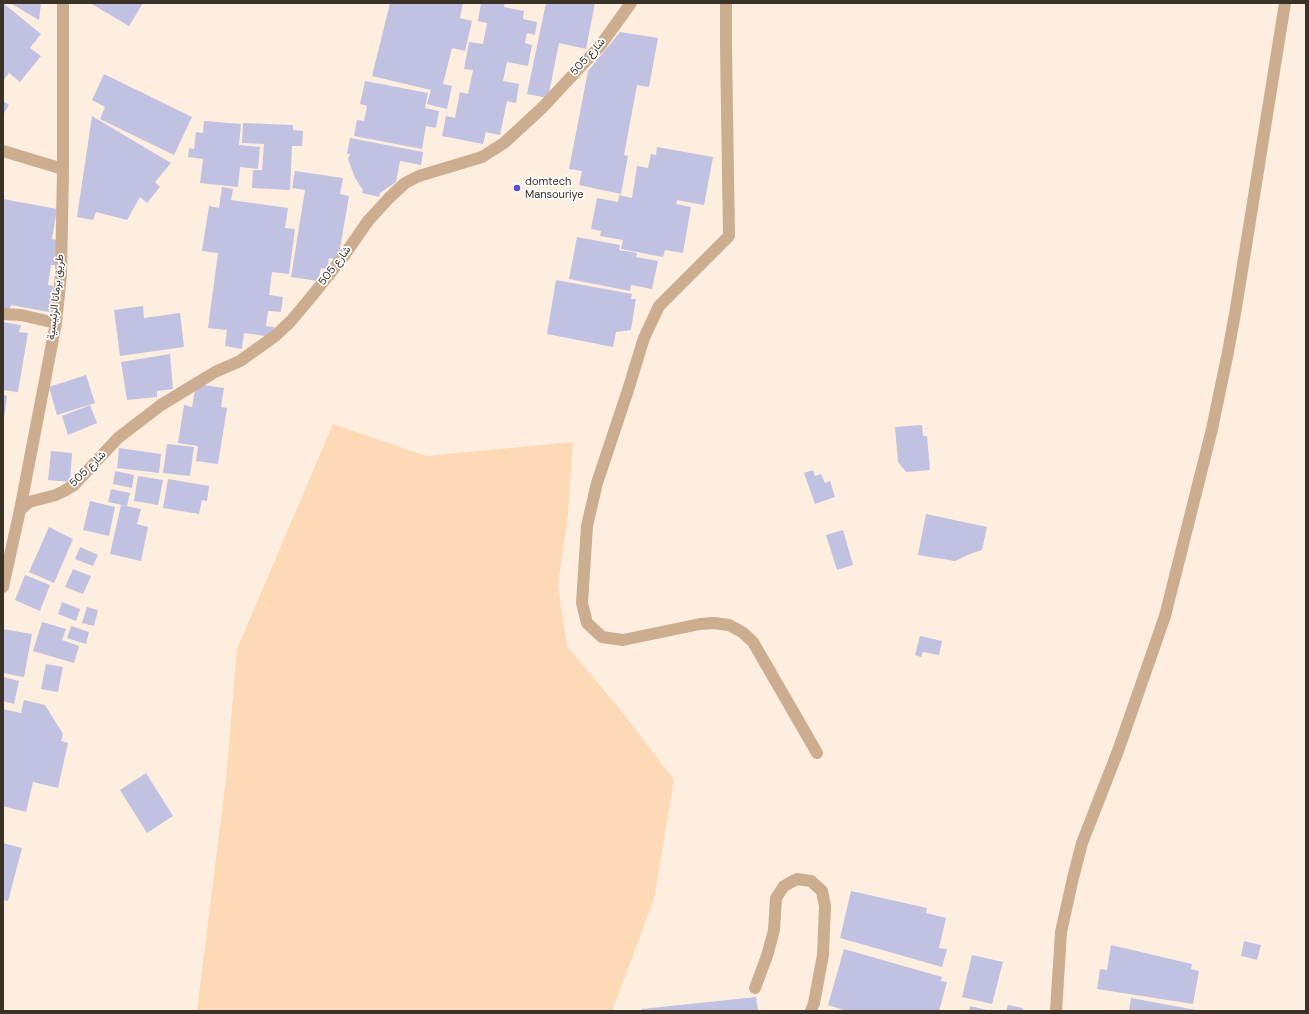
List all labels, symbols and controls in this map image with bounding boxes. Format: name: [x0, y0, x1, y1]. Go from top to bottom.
street label: شارع 505: [568, 35, 608, 79]
place label: domtech Mansouriye: [525, 175, 583, 201]
marker: domtech Mansouriye: [512, 183, 522, 193]
street label: شارع 505: [316, 244, 354, 288]
street label: طريق برمانا الرئيسية: [45, 253, 67, 341]
street label: شارع 505: [67, 448, 109, 490]

